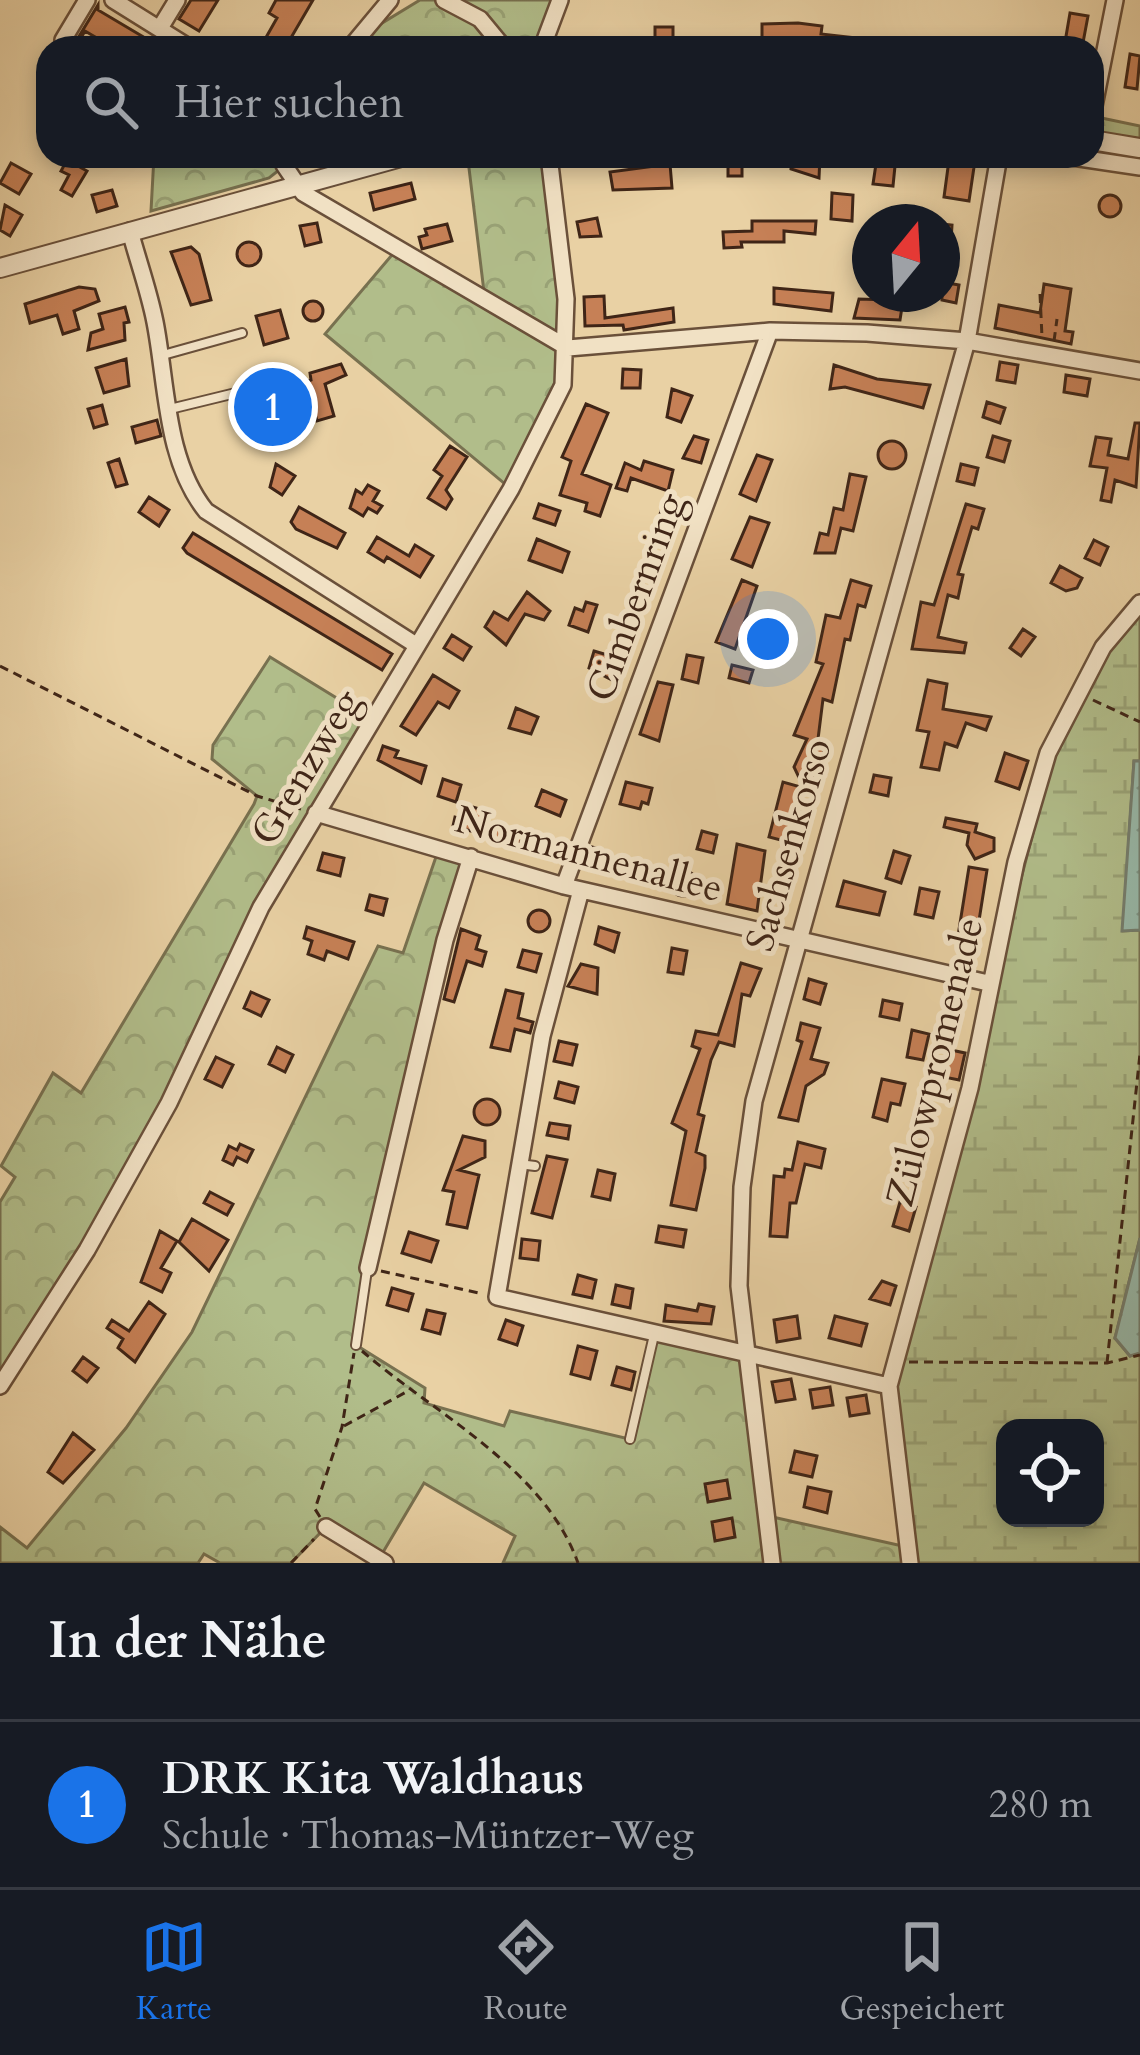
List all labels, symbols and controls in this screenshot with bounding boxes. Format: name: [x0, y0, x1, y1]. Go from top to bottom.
search box: [36, 36, 1104, 168]
icon: search: [78, 69, 144, 135]
text: Hier suchen: [174, 72, 404, 133]
north arrow: [852, 204, 960, 312]
pin: 1: [234, 362, 312, 452]
street label: Cimbernring: [574, 485, 698, 709]
your location: [738, 609, 798, 669]
street label: Grenzweg: [239, 679, 373, 855]
street label: Sachsenkorso: [733, 733, 845, 957]
street label: Normannenallee: [449, 793, 729, 915]
street label: Zülowpromenade: [874, 912, 996, 1212]
map controls: [996, 1419, 1104, 1527]
button: locate: [996, 1419, 1104, 1527]
text: In der Nähe: [48, 1606, 327, 1676]
text: DRK Kita Waldhaus: [162, 1748, 584, 1809]
text: 1: [77, 1778, 97, 1831]
text: 280 m: [989, 1778, 1092, 1831]
text: Schule · Thomas-Müntzer-Weg: [162, 1809, 694, 1862]
tab: Karte: [136, 1914, 212, 2031]
tab: Route: [484, 1914, 568, 2031]
tab: Gespeichert: [840, 1914, 1004, 2031]

